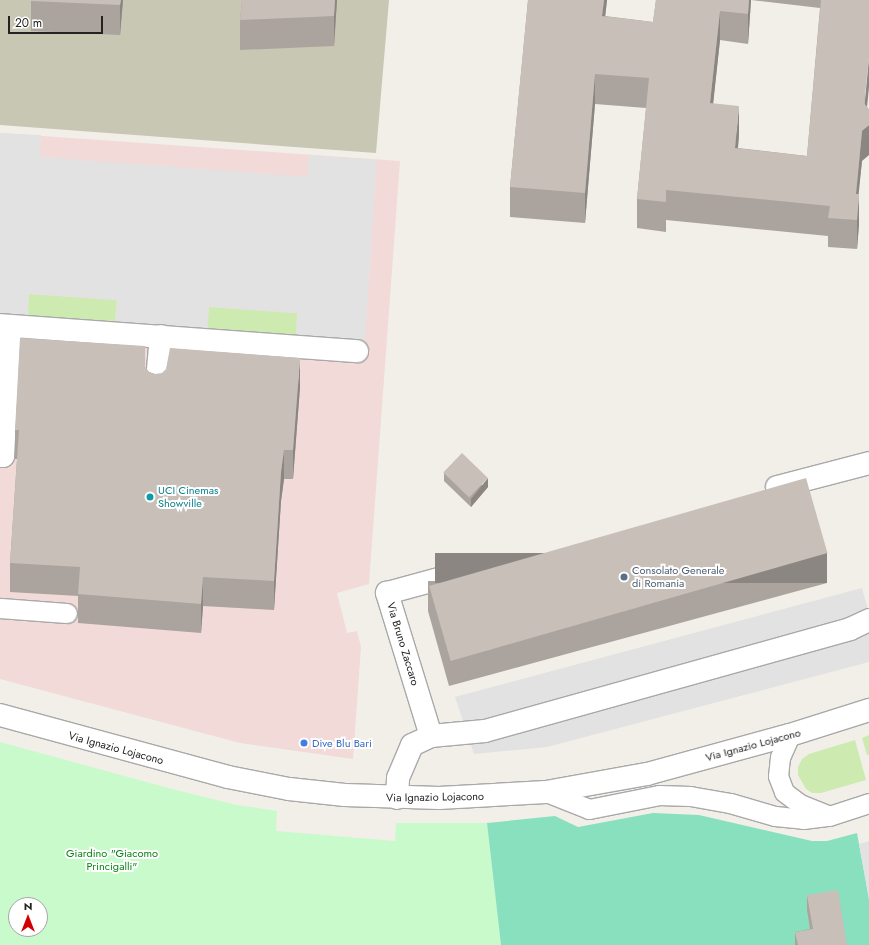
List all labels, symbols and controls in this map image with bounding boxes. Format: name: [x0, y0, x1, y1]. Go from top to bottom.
scale bar: [10, 8, 105, 34]
text: 20 m: [15, 14, 42, 32]
place label: UCI Cinemas Showville: [158, 484, 219, 510]
marker: UCI Cinemas Showville: [145, 492, 155, 502]
place label: Consolato Generale di Romania: [632, 564, 724, 590]
marker: Consolato Generale di Romania: [619, 572, 629, 582]
street label: Via Bruno Zaccaro: [384, 601, 422, 687]
street label: Via Ignazio Lojacono: [704, 726, 802, 764]
street label: Via Ignazio Lojacono: [67, 729, 165, 767]
place label: Dive Blu Bari: [312, 736, 372, 750]
marker: Dive Blu Bari: [299, 738, 309, 748]
street label: Via Ignazio Lojacono: [386, 790, 484, 804]
park label: Giardino "Giacomo Princigalli": [66, 847, 158, 873]
north arrow: [8, 897, 48, 937]
text: N: [24, 898, 32, 914]

